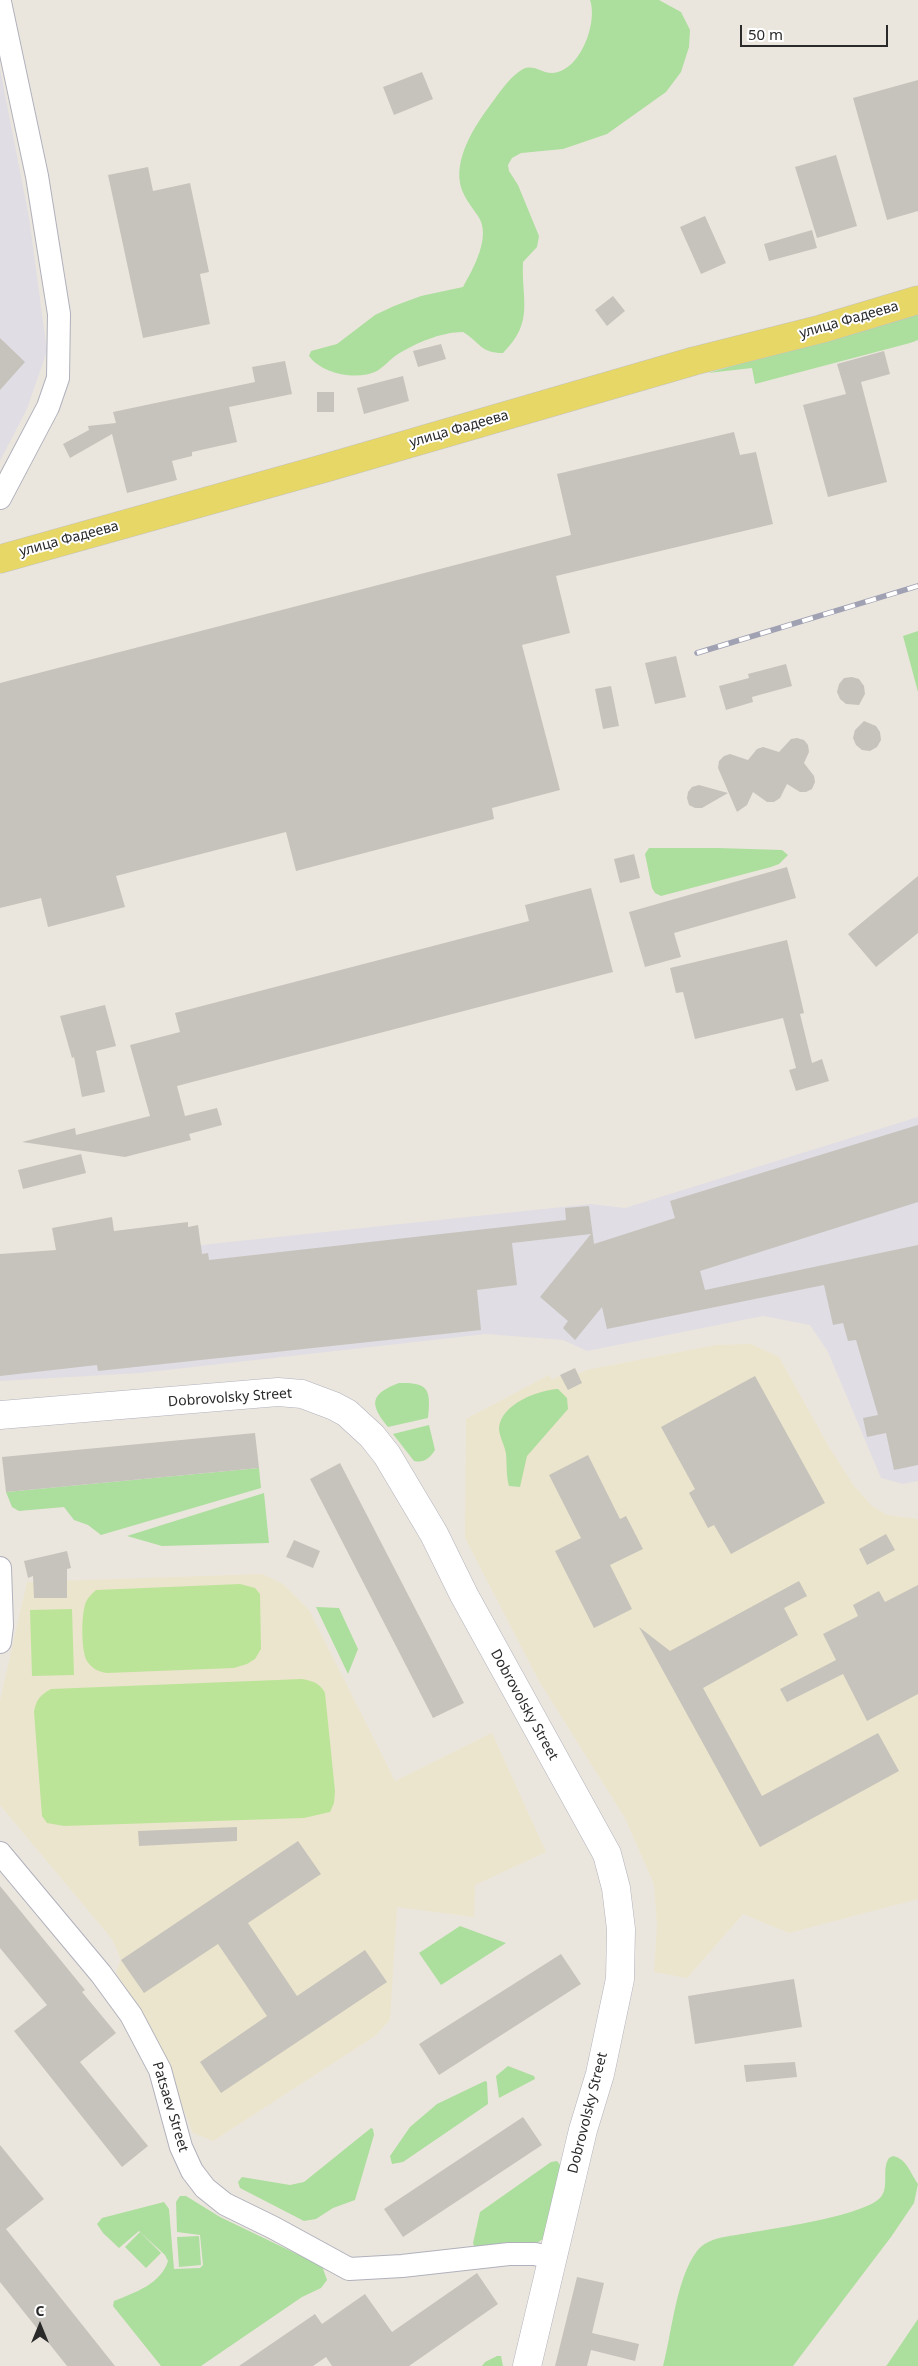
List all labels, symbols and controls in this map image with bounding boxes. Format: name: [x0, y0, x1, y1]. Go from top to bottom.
scale bar: [743, 15, 890, 47]
text: 50 m: [748, 24, 783, 44]
street label: улица Фадеева: [798, 298, 900, 342]
street label: улица Фадеева: [408, 407, 510, 451]
street label: улица Фадеева: [17, 518, 121, 560]
street label: Dobrovolsky Street: [167, 1385, 293, 1411]
street label: Dobrovolsky Street: [487, 1647, 561, 1763]
street label: Dobrovolsky Street: [565, 2051, 611, 2175]
street label: Patsaev Street: [148, 2060, 192, 2154]
north arrow: [15, 2301, 65, 2351]
text: С: [35, 2301, 45, 2320]

